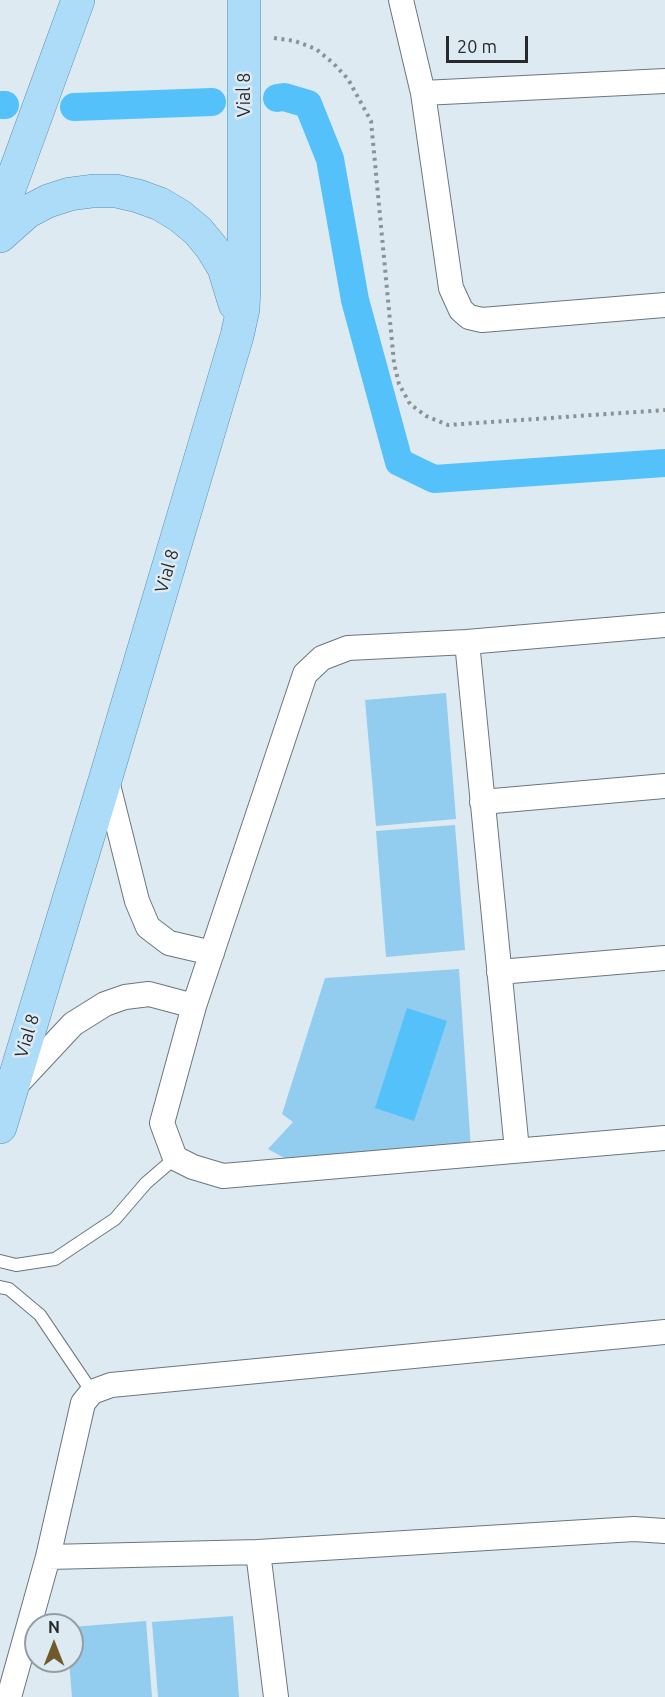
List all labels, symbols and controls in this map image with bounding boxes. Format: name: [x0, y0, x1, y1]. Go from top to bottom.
scale bar: [449, 24, 532, 62]
text: 20 m: [457, 36, 497, 56]
street label: Vial 8: [233, 73, 255, 117]
street label: Vial 8: [150, 547, 184, 595]
street label: Vial 8: [10, 1012, 44, 1060]
north arrow: [24, 1613, 84, 1673]
text: N: [48, 1618, 60, 1636]

